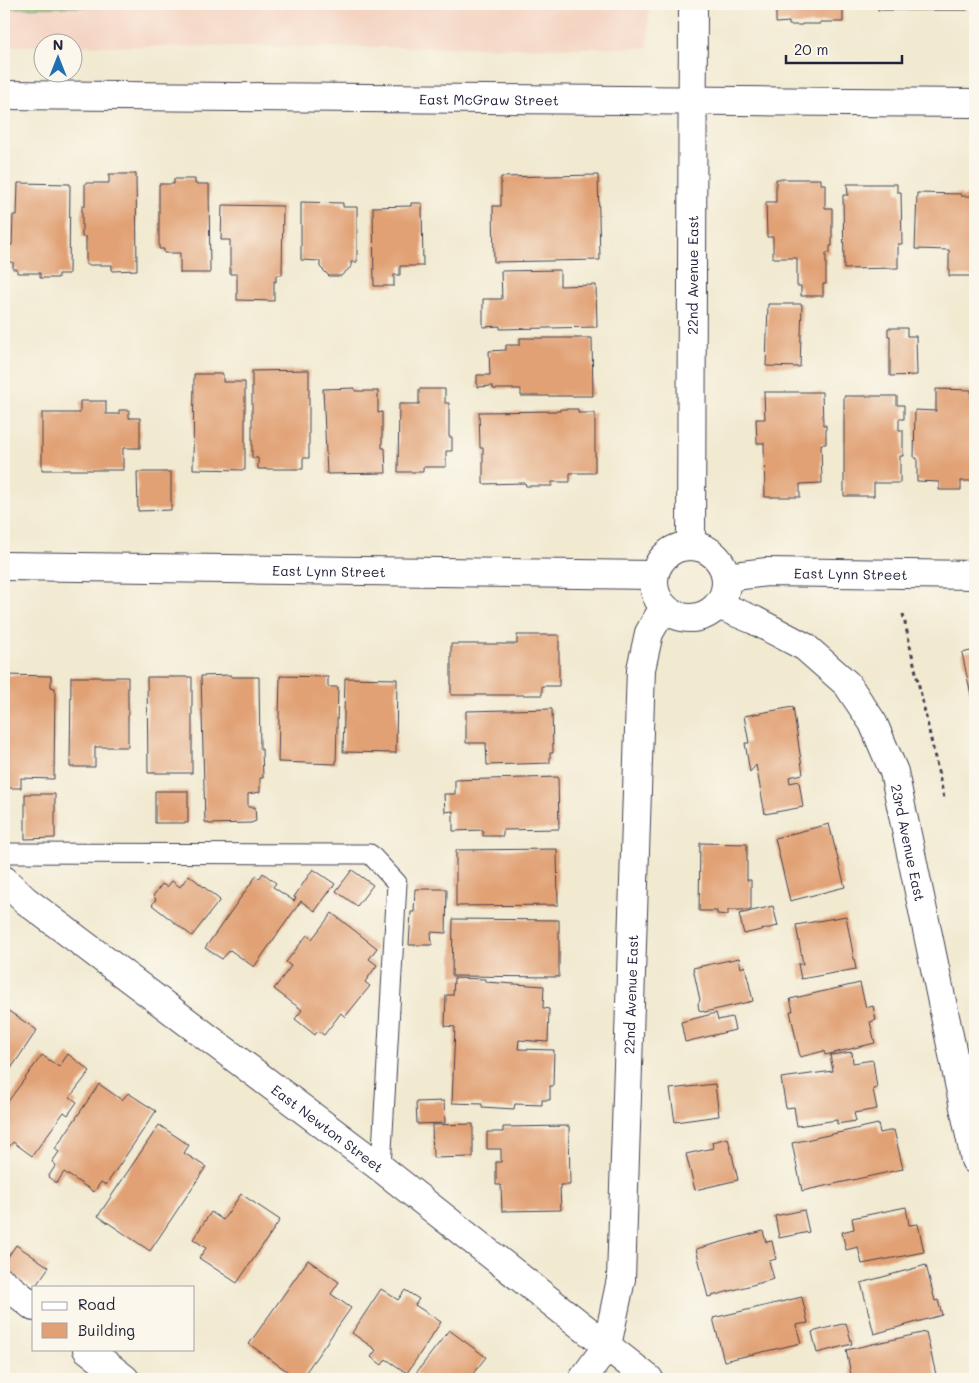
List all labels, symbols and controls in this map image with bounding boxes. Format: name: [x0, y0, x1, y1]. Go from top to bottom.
north arrow: [32, 32, 82, 82]
scale bar: [786, 32, 903, 64]
text: N: [53, 35, 63, 54]
text: 20 m: [794, 39, 828, 59]
street label: East McGraw Street: [419, 89, 559, 109]
street label: 22nd Avenue East: [682, 215, 702, 335]
street label: East Lynn Street: [272, 560, 386, 581]
street label: East Lynn Street: [794, 563, 908, 584]
street label: 23rd Avenue East: [887, 782, 930, 903]
street label: 22nd Avenue East: [619, 934, 642, 1054]
street label: East Newton Street: [268, 1080, 388, 1176]
legend: [32, 1286, 195, 1350]
text: Road: [78, 1294, 115, 1314]
text: Building: [78, 1320, 135, 1340]

